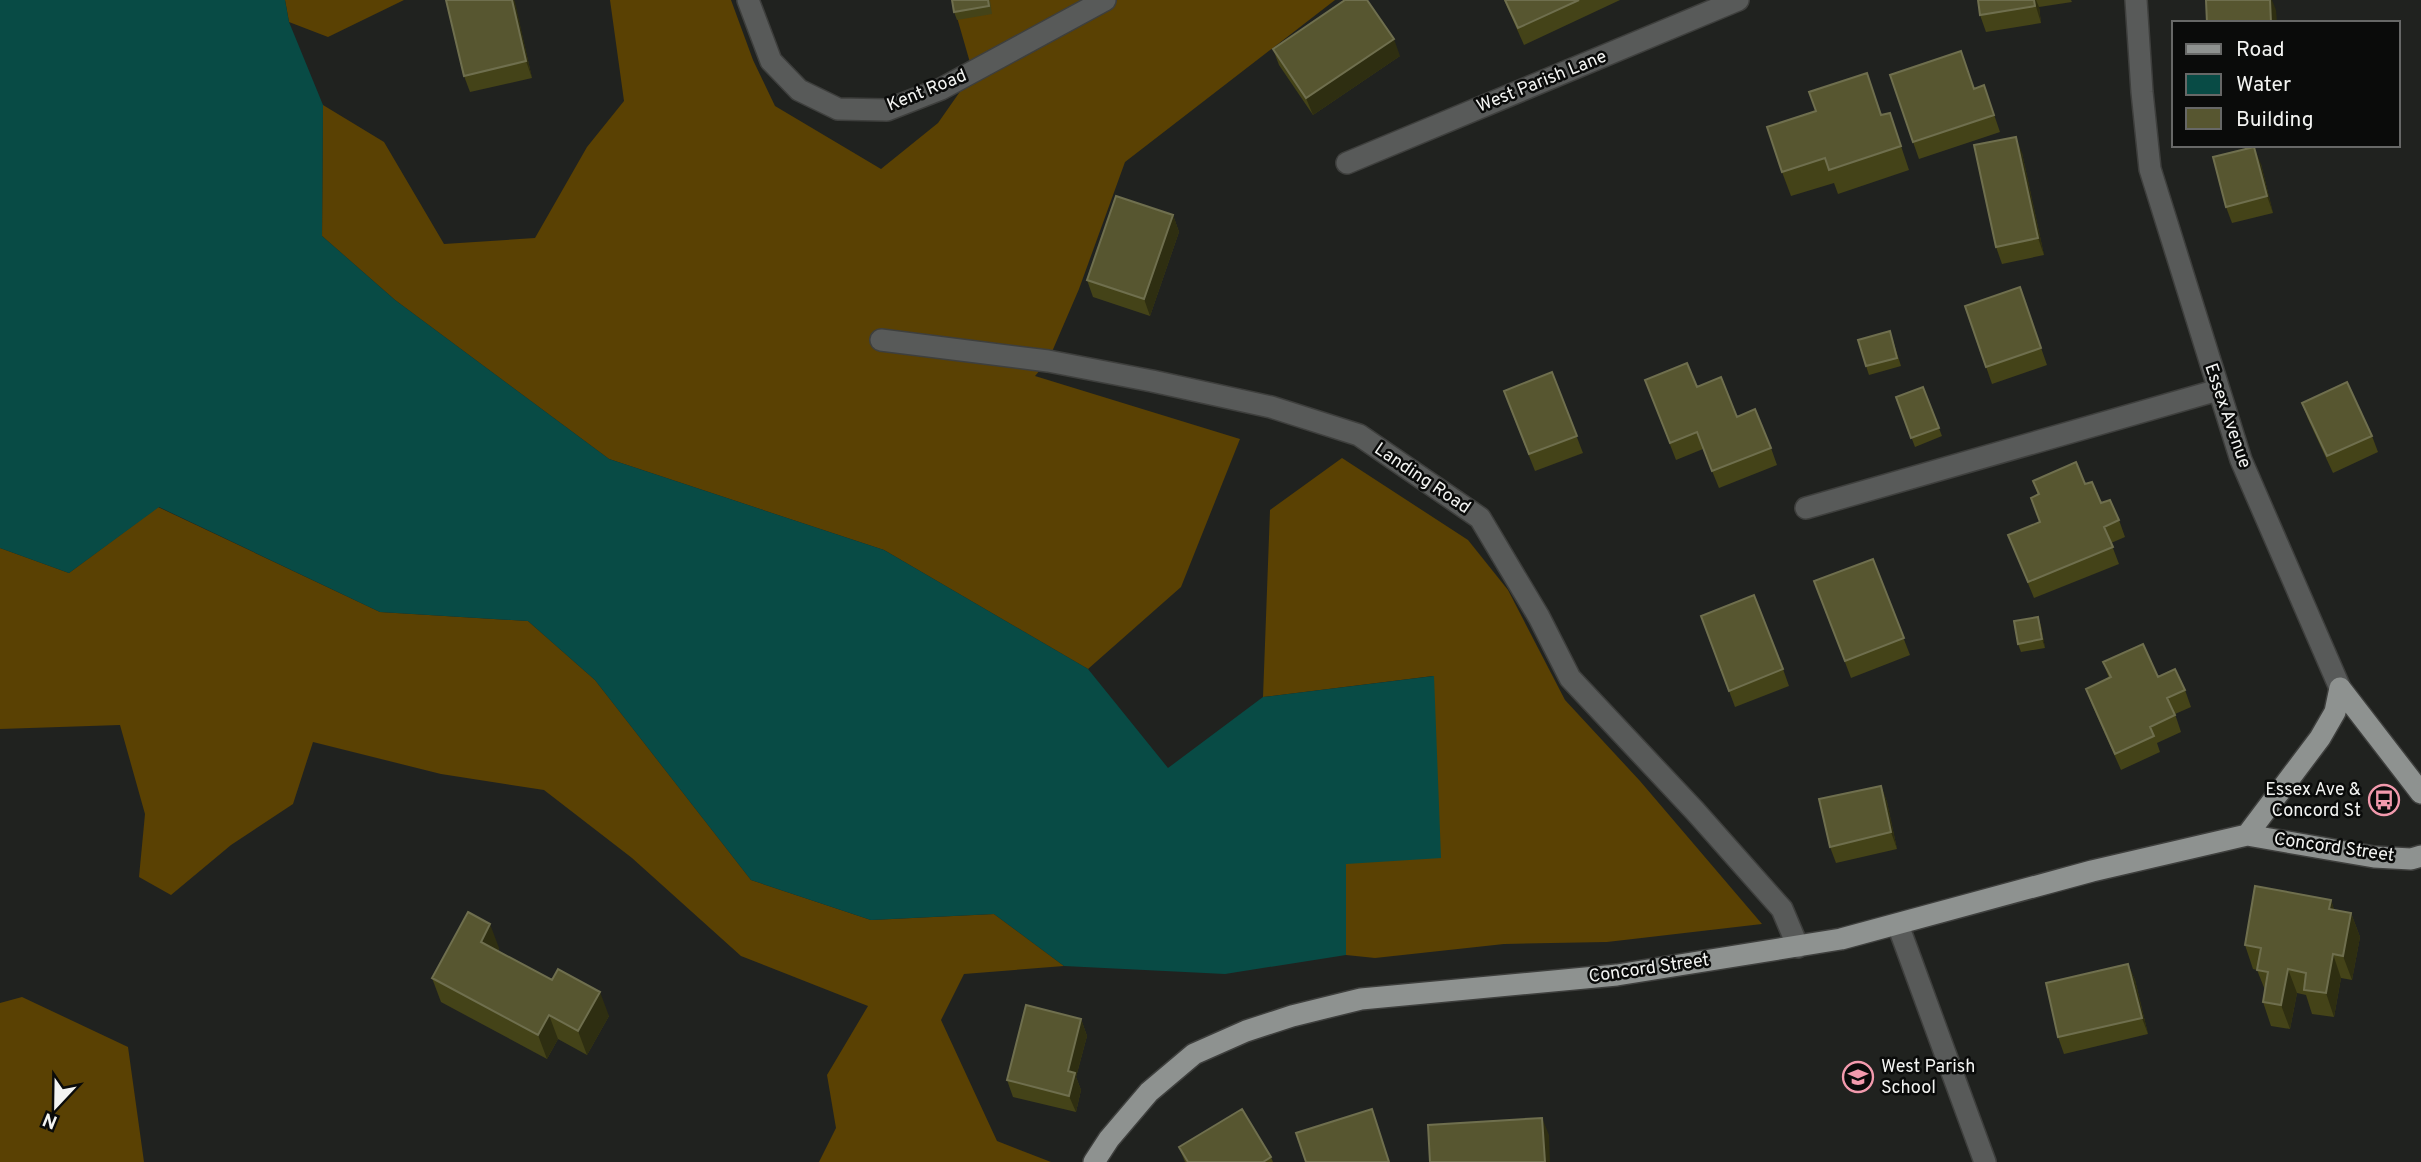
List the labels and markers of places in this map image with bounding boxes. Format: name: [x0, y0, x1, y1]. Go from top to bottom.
place label: Essex Ave & Concord St: [2265, 779, 2361, 823]
bus stop icon: Essex Ave & Concord St: [2367, 783, 2401, 817]
place label: West Parish School: [1881, 1056, 1975, 1100]
school or university icon: West Parish School: [1841, 1060, 1875, 1094]

